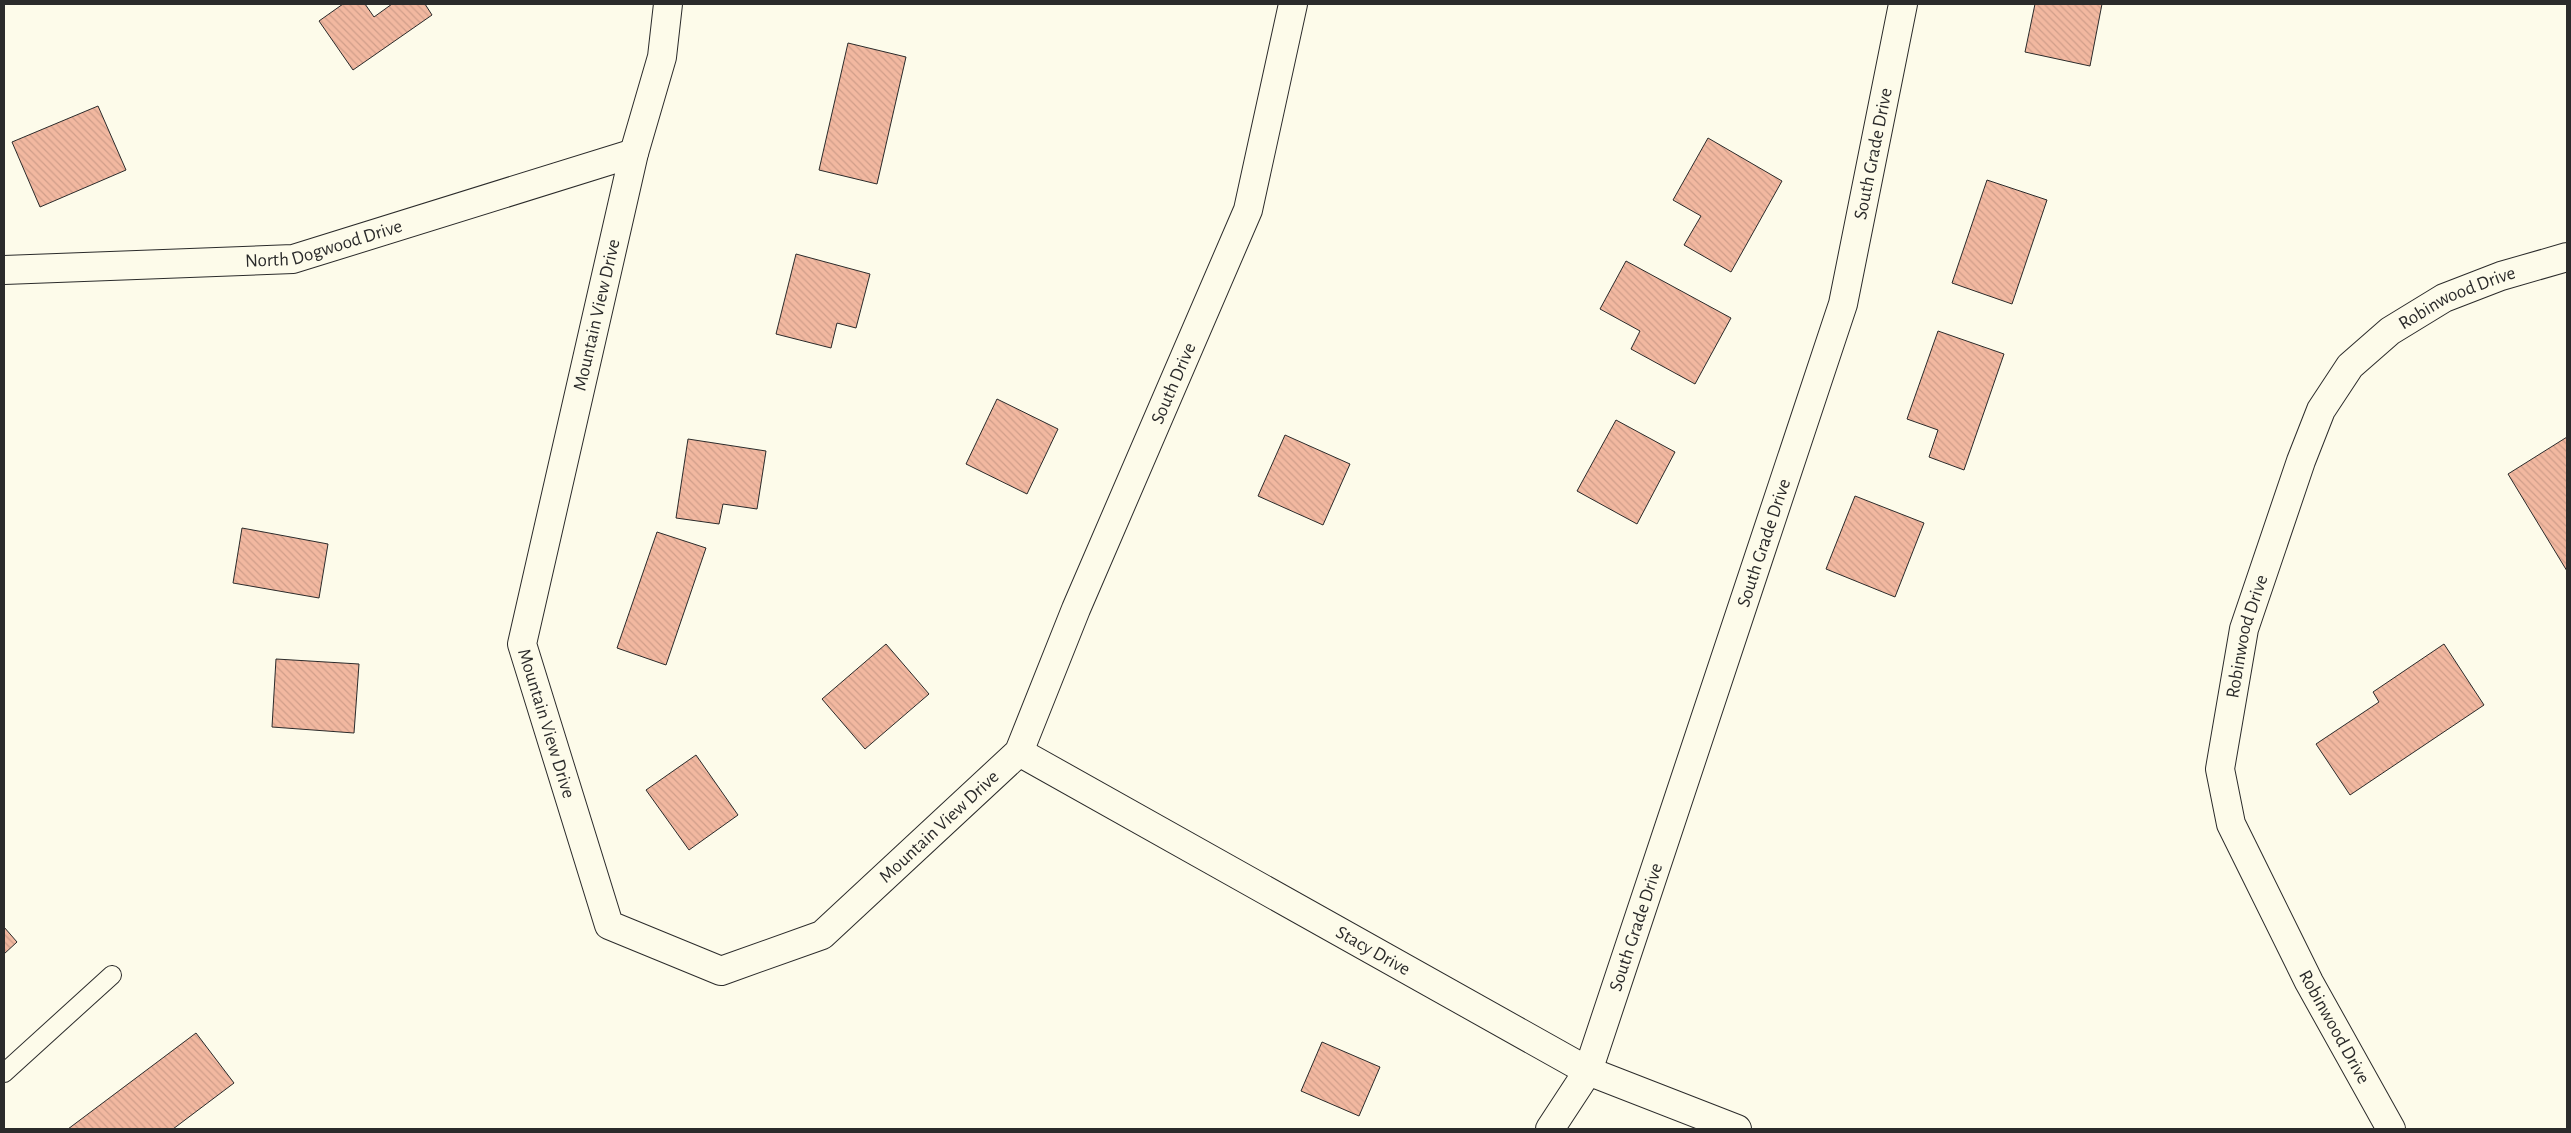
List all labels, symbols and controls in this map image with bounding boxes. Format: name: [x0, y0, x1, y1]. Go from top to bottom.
street label: South Grade Drive: [1851, 86, 1896, 221]
street label: North Dogwood Drive: [245, 216, 404, 270]
street label: Mountain View Drive: [570, 237, 624, 393]
street label: Robinwood Drive: [2395, 263, 2517, 333]
street label: South Drive: [1147, 340, 1199, 427]
street label: South Grade Drive: [1733, 476, 1794, 609]
street label: Robinwood Drive: [2223, 572, 2271, 700]
street label: Mountain View Drive: [515, 646, 579, 800]
street label: Mountain View Drive: [876, 767, 1002, 886]
street label: South Grade Drive: [1606, 861, 1666, 994]
street label: Stacy Drive: [1333, 922, 1414, 979]
street label: Robinwood Drive: [2295, 967, 2373, 1087]

